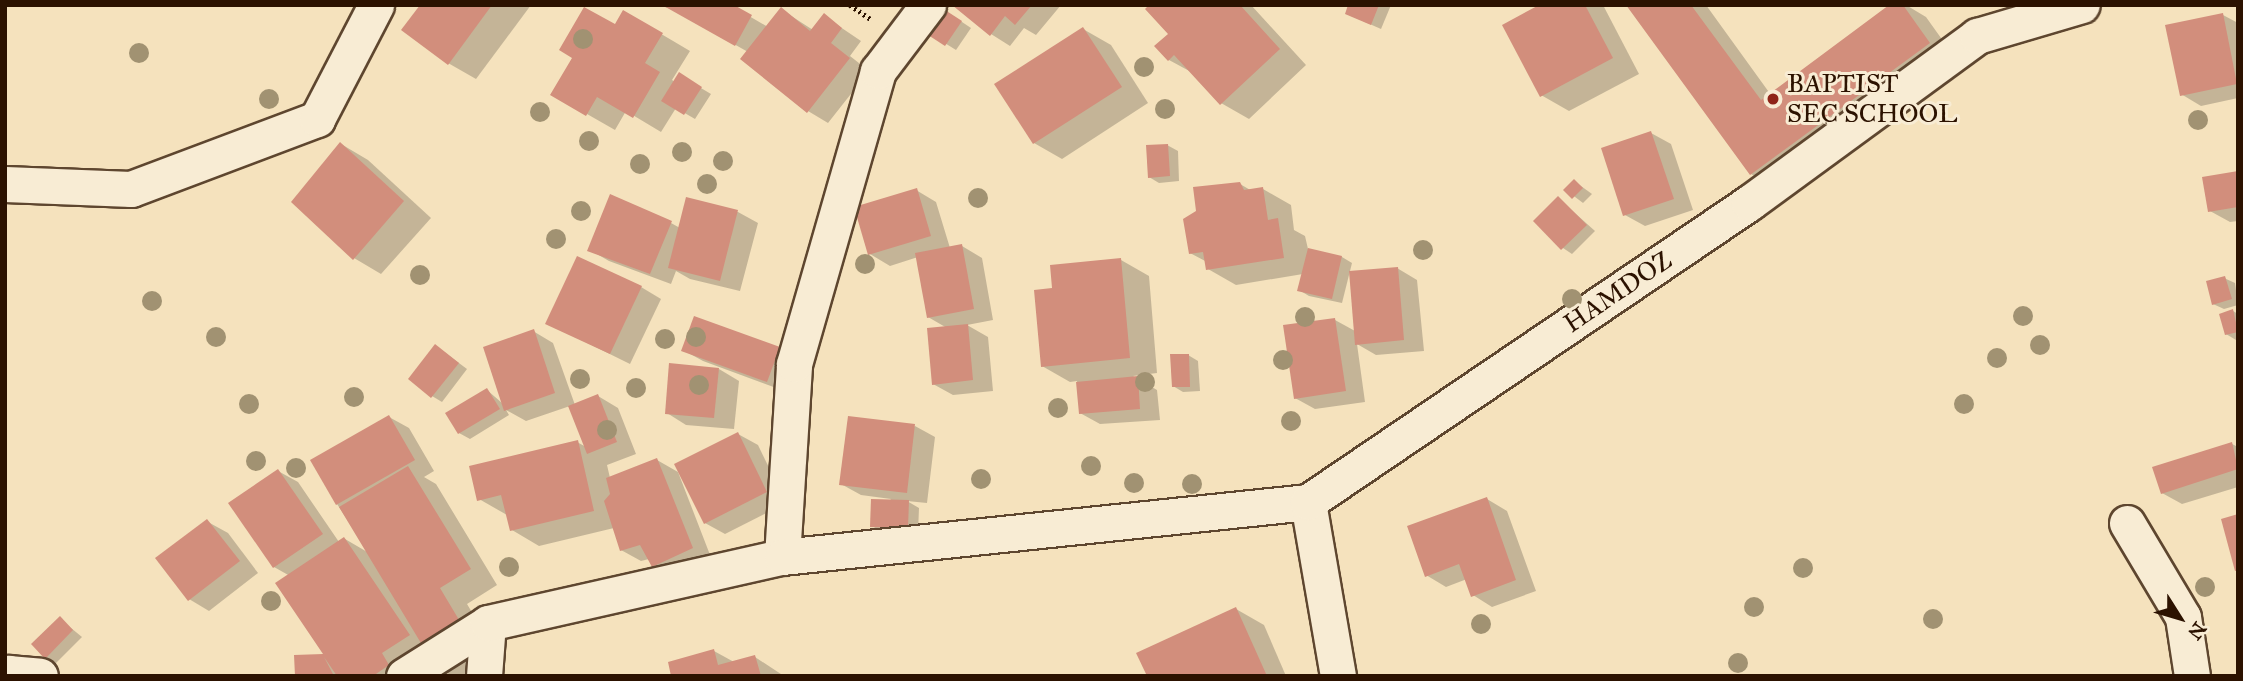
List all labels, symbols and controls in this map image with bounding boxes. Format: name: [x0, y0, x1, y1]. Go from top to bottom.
place label: BAPTIST SEC SCHOOL: [1787, 68, 1957, 130]
marker: BAPTIST SEC SCHOOL: [1765, 91, 1781, 107]
street label: HAMDOZ: [1558, 245, 1678, 339]
north arrow: [2145, 583, 2215, 653]
text: N: [2183, 618, 2211, 644]

